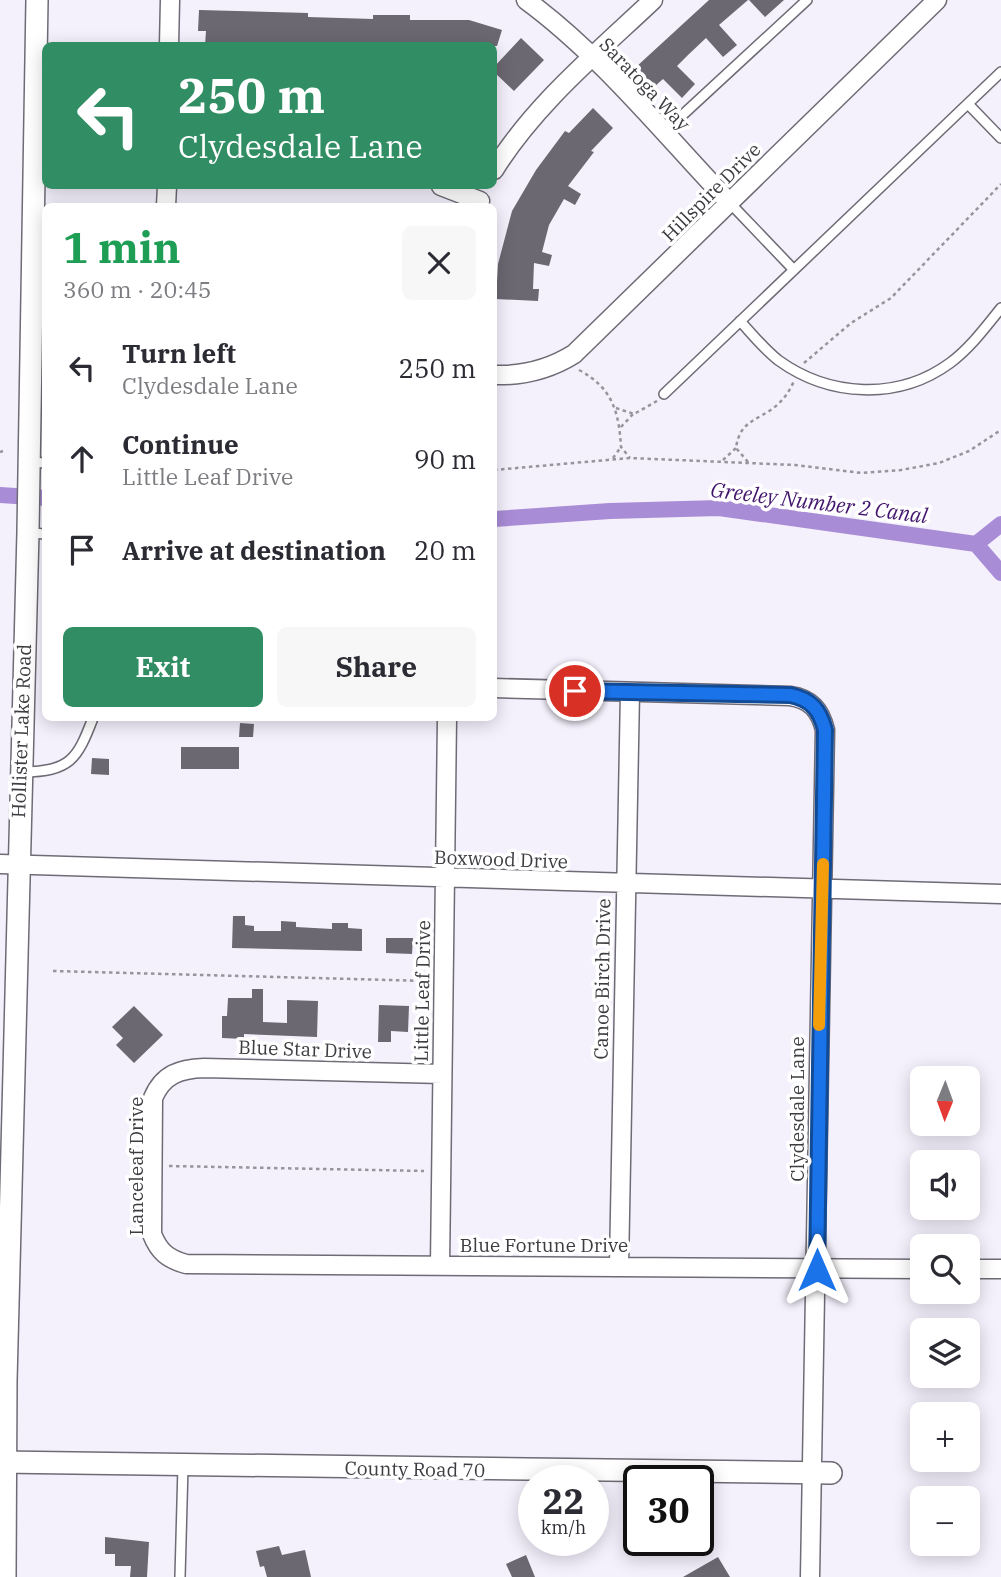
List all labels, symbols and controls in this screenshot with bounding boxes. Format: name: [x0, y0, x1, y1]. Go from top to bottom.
street label: Saratoga Way: [595, 32, 696, 136]
text: 250 m: [178, 63, 325, 126]
icon: left: [63, 70, 154, 161]
text: Clydesdale Lane: [178, 125, 423, 167]
street label: Hillspire Drive: [656, 137, 766, 247]
text: 1 min: [63, 220, 181, 275]
button: close: [402, 226, 476, 300]
text: 360 m · 20:45: [63, 274, 212, 304]
text: Turn left: [122, 336, 236, 370]
icon: left: [63, 349, 101, 387]
text: 250 m: [398, 351, 476, 385]
text: Clydesdale Lane: [122, 370, 298, 400]
text: Continue: [122, 427, 239, 461]
icon: ahead: [63, 440, 101, 478]
text: 90 m: [414, 442, 476, 476]
text: Little Leaf Drive: [122, 461, 293, 491]
water label: Greeley Number 2 Canal: [709, 475, 930, 529]
icon: arrive: [63, 531, 101, 569]
text: Arrive at destination: [122, 533, 386, 567]
text: 20 m: [414, 533, 476, 567]
button: Exit: [63, 627, 263, 707]
button: Share: [277, 627, 476, 707]
street label: Hollister Lake Road: [6, 643, 36, 819]
pin: [545, 661, 605, 721]
icon: arrive: [556, 672, 594, 710]
street label: Boxwood Drive: [434, 845, 568, 873]
street label: Canoe Birch Drive: [589, 898, 615, 1060]
street label: Little Leaf Drive: [409, 920, 435, 1062]
street label: Blue Star Drive: [238, 1035, 372, 1063]
street label: Clydesdale Lane: [785, 1036, 809, 1182]
north arrow: [910, 1066, 980, 1136]
map controls: [910, 1066, 980, 1556]
street label: Lanceleaf Drive: [124, 1097, 148, 1235]
button: sound: [910, 1150, 980, 1220]
street label: Blue Fortune Drive: [460, 1233, 628, 1257]
position arrow: [780, 1233, 854, 1307]
button: search: [910, 1234, 980, 1304]
button: layers: [910, 1318, 980, 1388]
button: +: [910, 1402, 980, 1472]
street label: County Road 70: [345, 1456, 485, 1482]
speed limit sign: 30: [623, 1465, 714, 1556]
text: 22: [542, 1478, 585, 1524]
button: −: [910, 1486, 980, 1556]
text: km/h: [541, 1516, 586, 1539]

